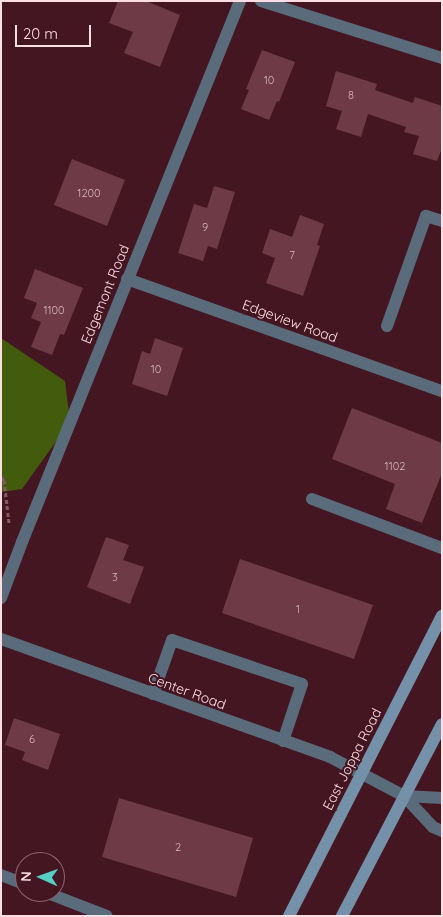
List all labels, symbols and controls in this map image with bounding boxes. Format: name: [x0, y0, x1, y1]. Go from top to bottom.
scale bar: [18, 15, 94, 47]
text: 20 m: [23, 24, 58, 43]
house number: 10: [264, 73, 274, 87]
house number: 8: [348, 88, 354, 102]
house number: 1200: [77, 186, 101, 200]
house number: 9: [202, 220, 208, 234]
street label: Edgemont Road: [77, 242, 133, 346]
house number: 7: [289, 248, 295, 262]
street label: Edgeview Road: [240, 296, 340, 346]
house number: 1100: [43, 303, 65, 317]
house number: 10: [151, 362, 161, 376]
house number: 1102: [385, 459, 405, 473]
house number: 3: [112, 570, 118, 584]
house number: 1: [296, 602, 300, 616]
street label: Center Road: [146, 669, 228, 713]
street label: East Joppa Road: [319, 705, 385, 813]
house number: 6: [29, 732, 35, 746]
house number: 2: [175, 840, 181, 854]
north arrow: [15, 852, 65, 902]
text: N: [17, 871, 35, 882]

